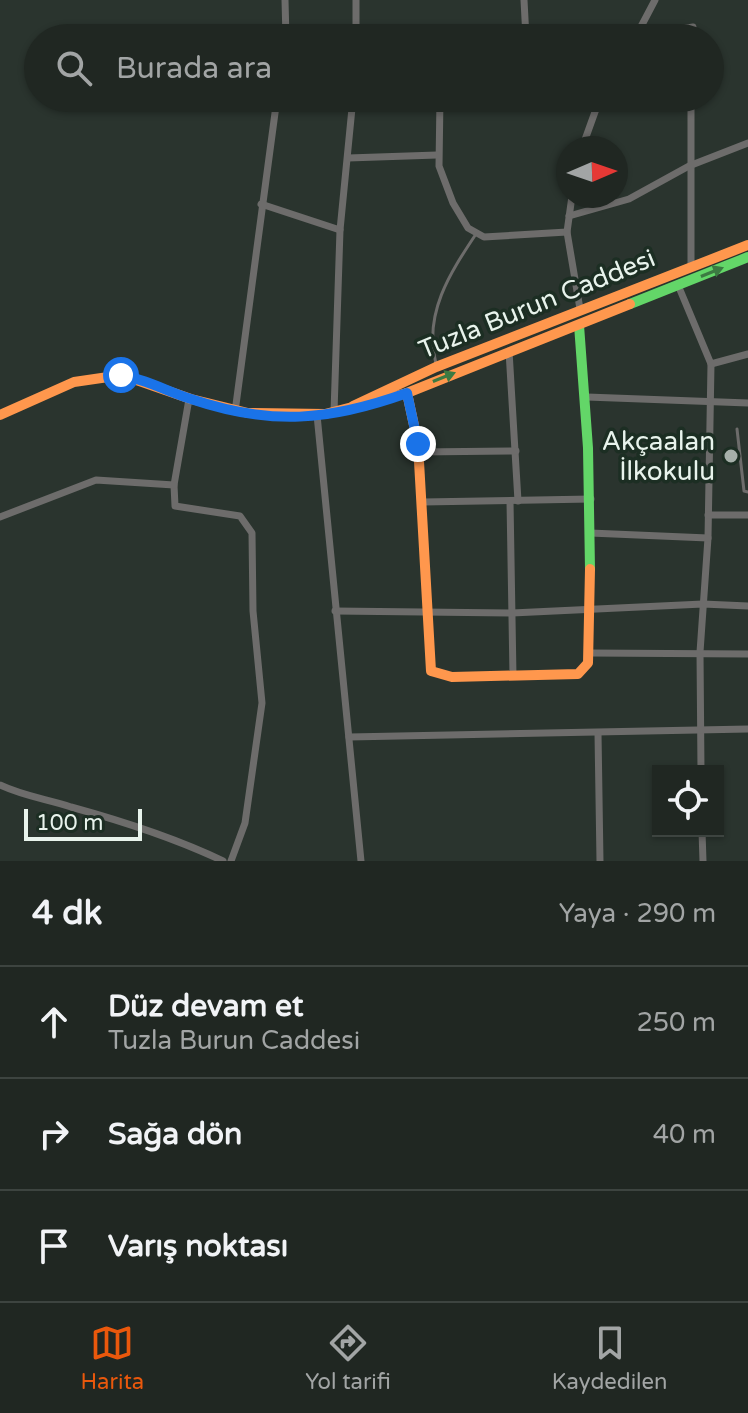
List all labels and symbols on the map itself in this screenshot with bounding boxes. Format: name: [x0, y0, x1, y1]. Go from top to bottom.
north arrow: [556, 136, 628, 208]
street label: Tuzla Burun Caddesi: [414, 242, 660, 366]
one-way arrow: [700, 265, 724, 278]
route start: [103, 357, 139, 393]
one-way arrow: [432, 371, 456, 384]
route end: [400, 426, 436, 462]
place label: Akçaalan İlkokulu: [602, 426, 715, 487]
marker: Akçaalan İlkokulu: [722, 447, 740, 465]
scale bar: [24, 805, 142, 841]

